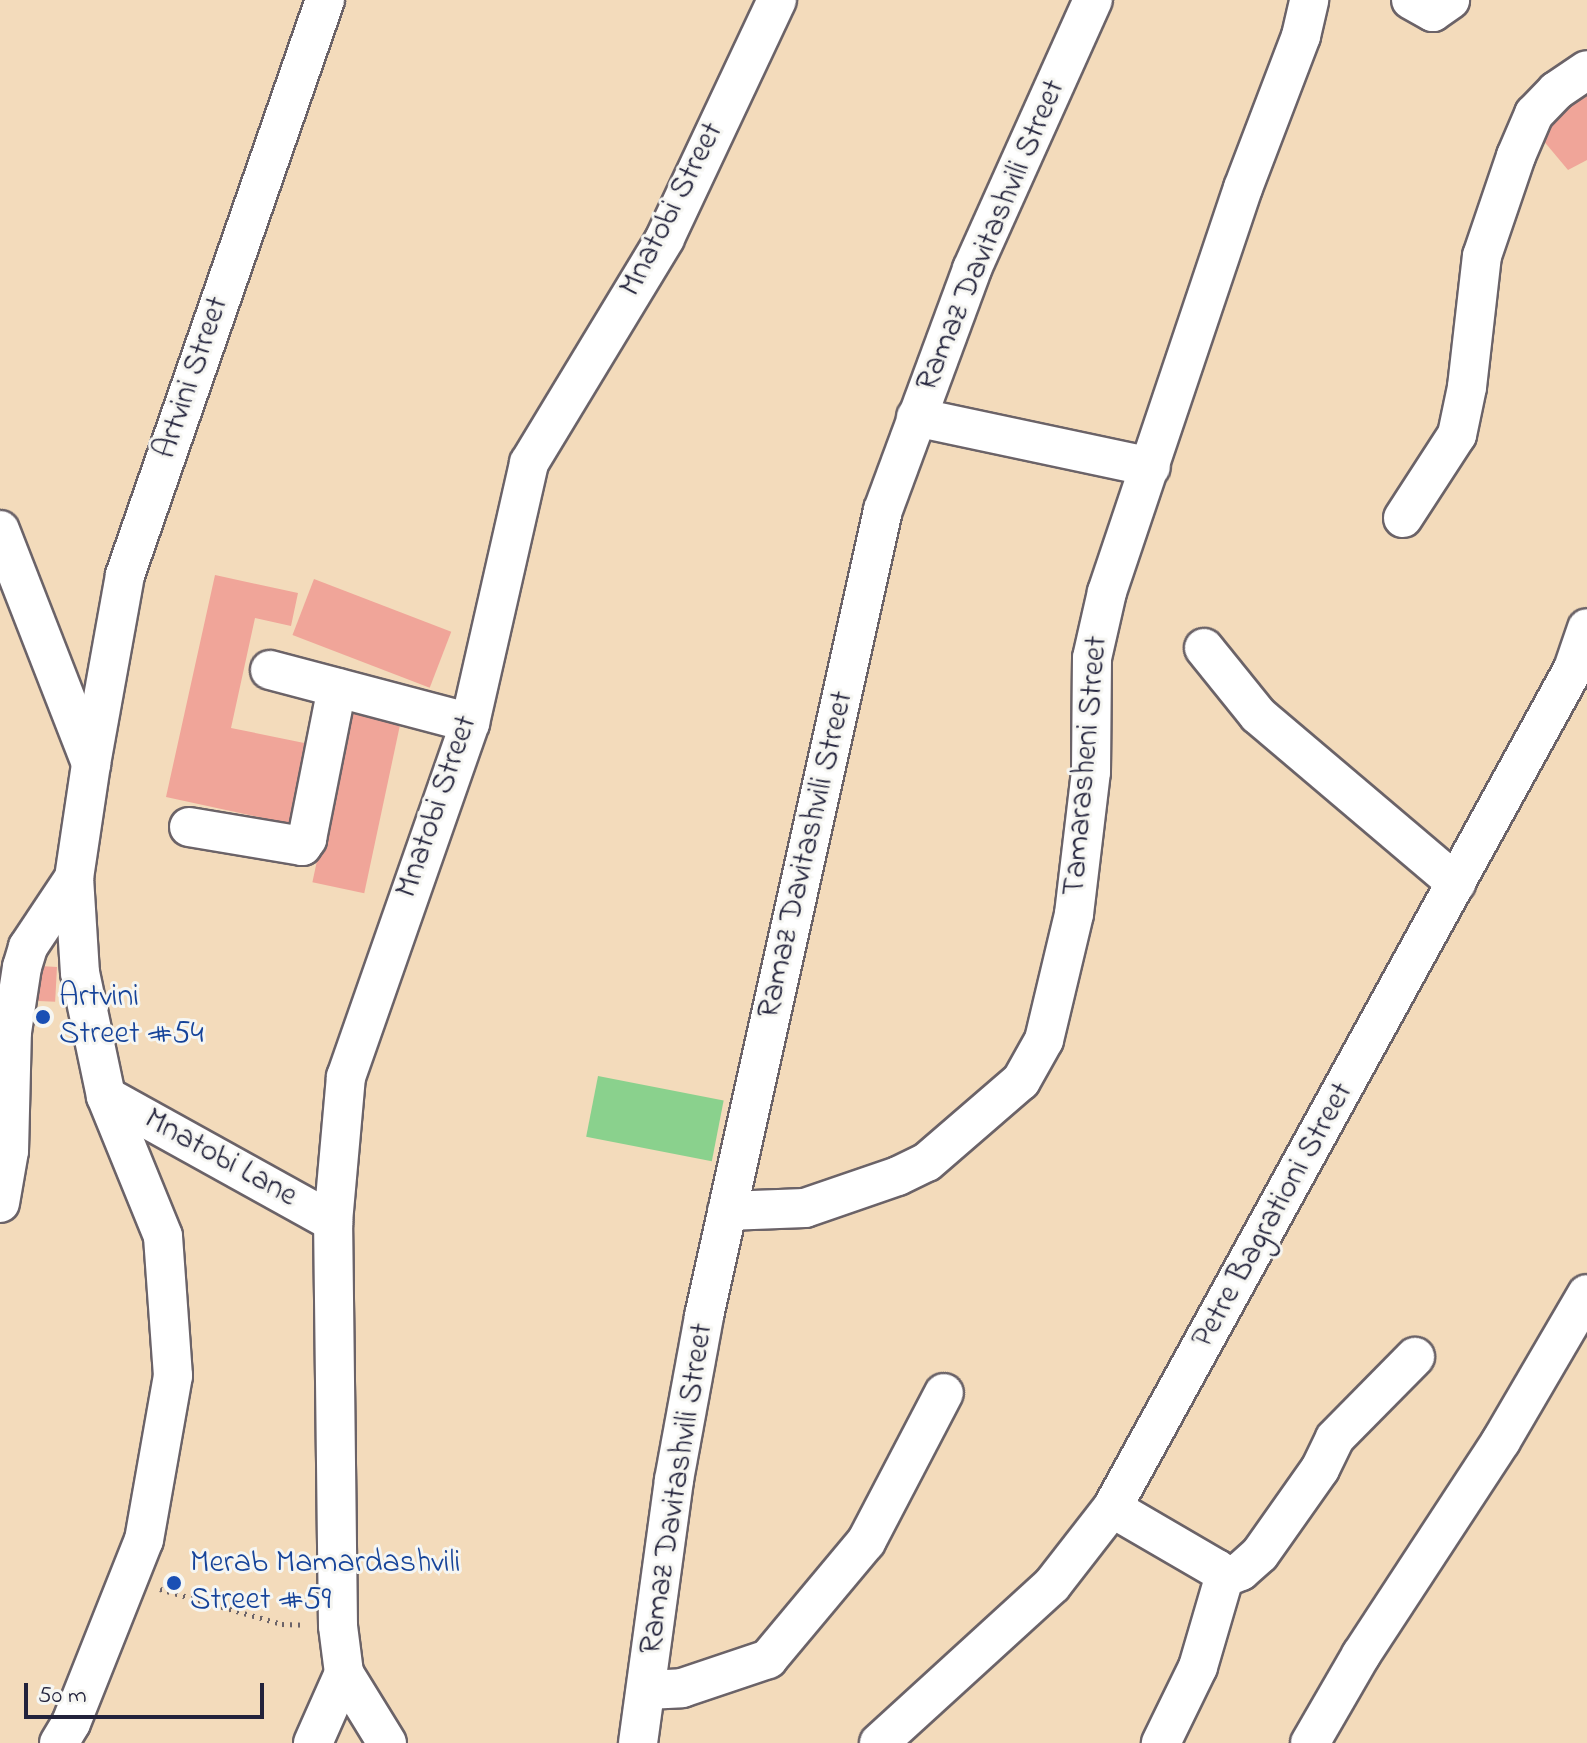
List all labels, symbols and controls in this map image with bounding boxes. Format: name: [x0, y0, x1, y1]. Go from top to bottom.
street label: Ramaz Davitashvili Street: [909, 74, 1075, 398]
street label: Mnatobi Street: [613, 117, 733, 303]
street label: Artvini Street: [147, 292, 239, 464]
street label: Tamarasheni Street: [1057, 634, 1117, 898]
street label: Ramaz Davitashvili Street: [751, 688, 863, 1022]
street label: Mnatobi Street: [389, 711, 487, 903]
place label: Artvini Street #54: [59, 980, 204, 1055]
marker: Artvini Street #54: [34, 1008, 52, 1026]
street label: Petre Bagrationi Street: [1185, 1077, 1363, 1355]
street label: Mnatobi Lane: [137, 1101, 303, 1217]
street label: Ramaz Davitashvili Street: [633, 1321, 723, 1657]
place label: Merab Mamardashvili Street #59: [190, 1546, 461, 1621]
marker: Merab Mamardashvili Street #59: [165, 1574, 183, 1592]
scale bar: [28, 1667, 268, 1717]
text: 50 m: [38, 1679, 87, 1714]

